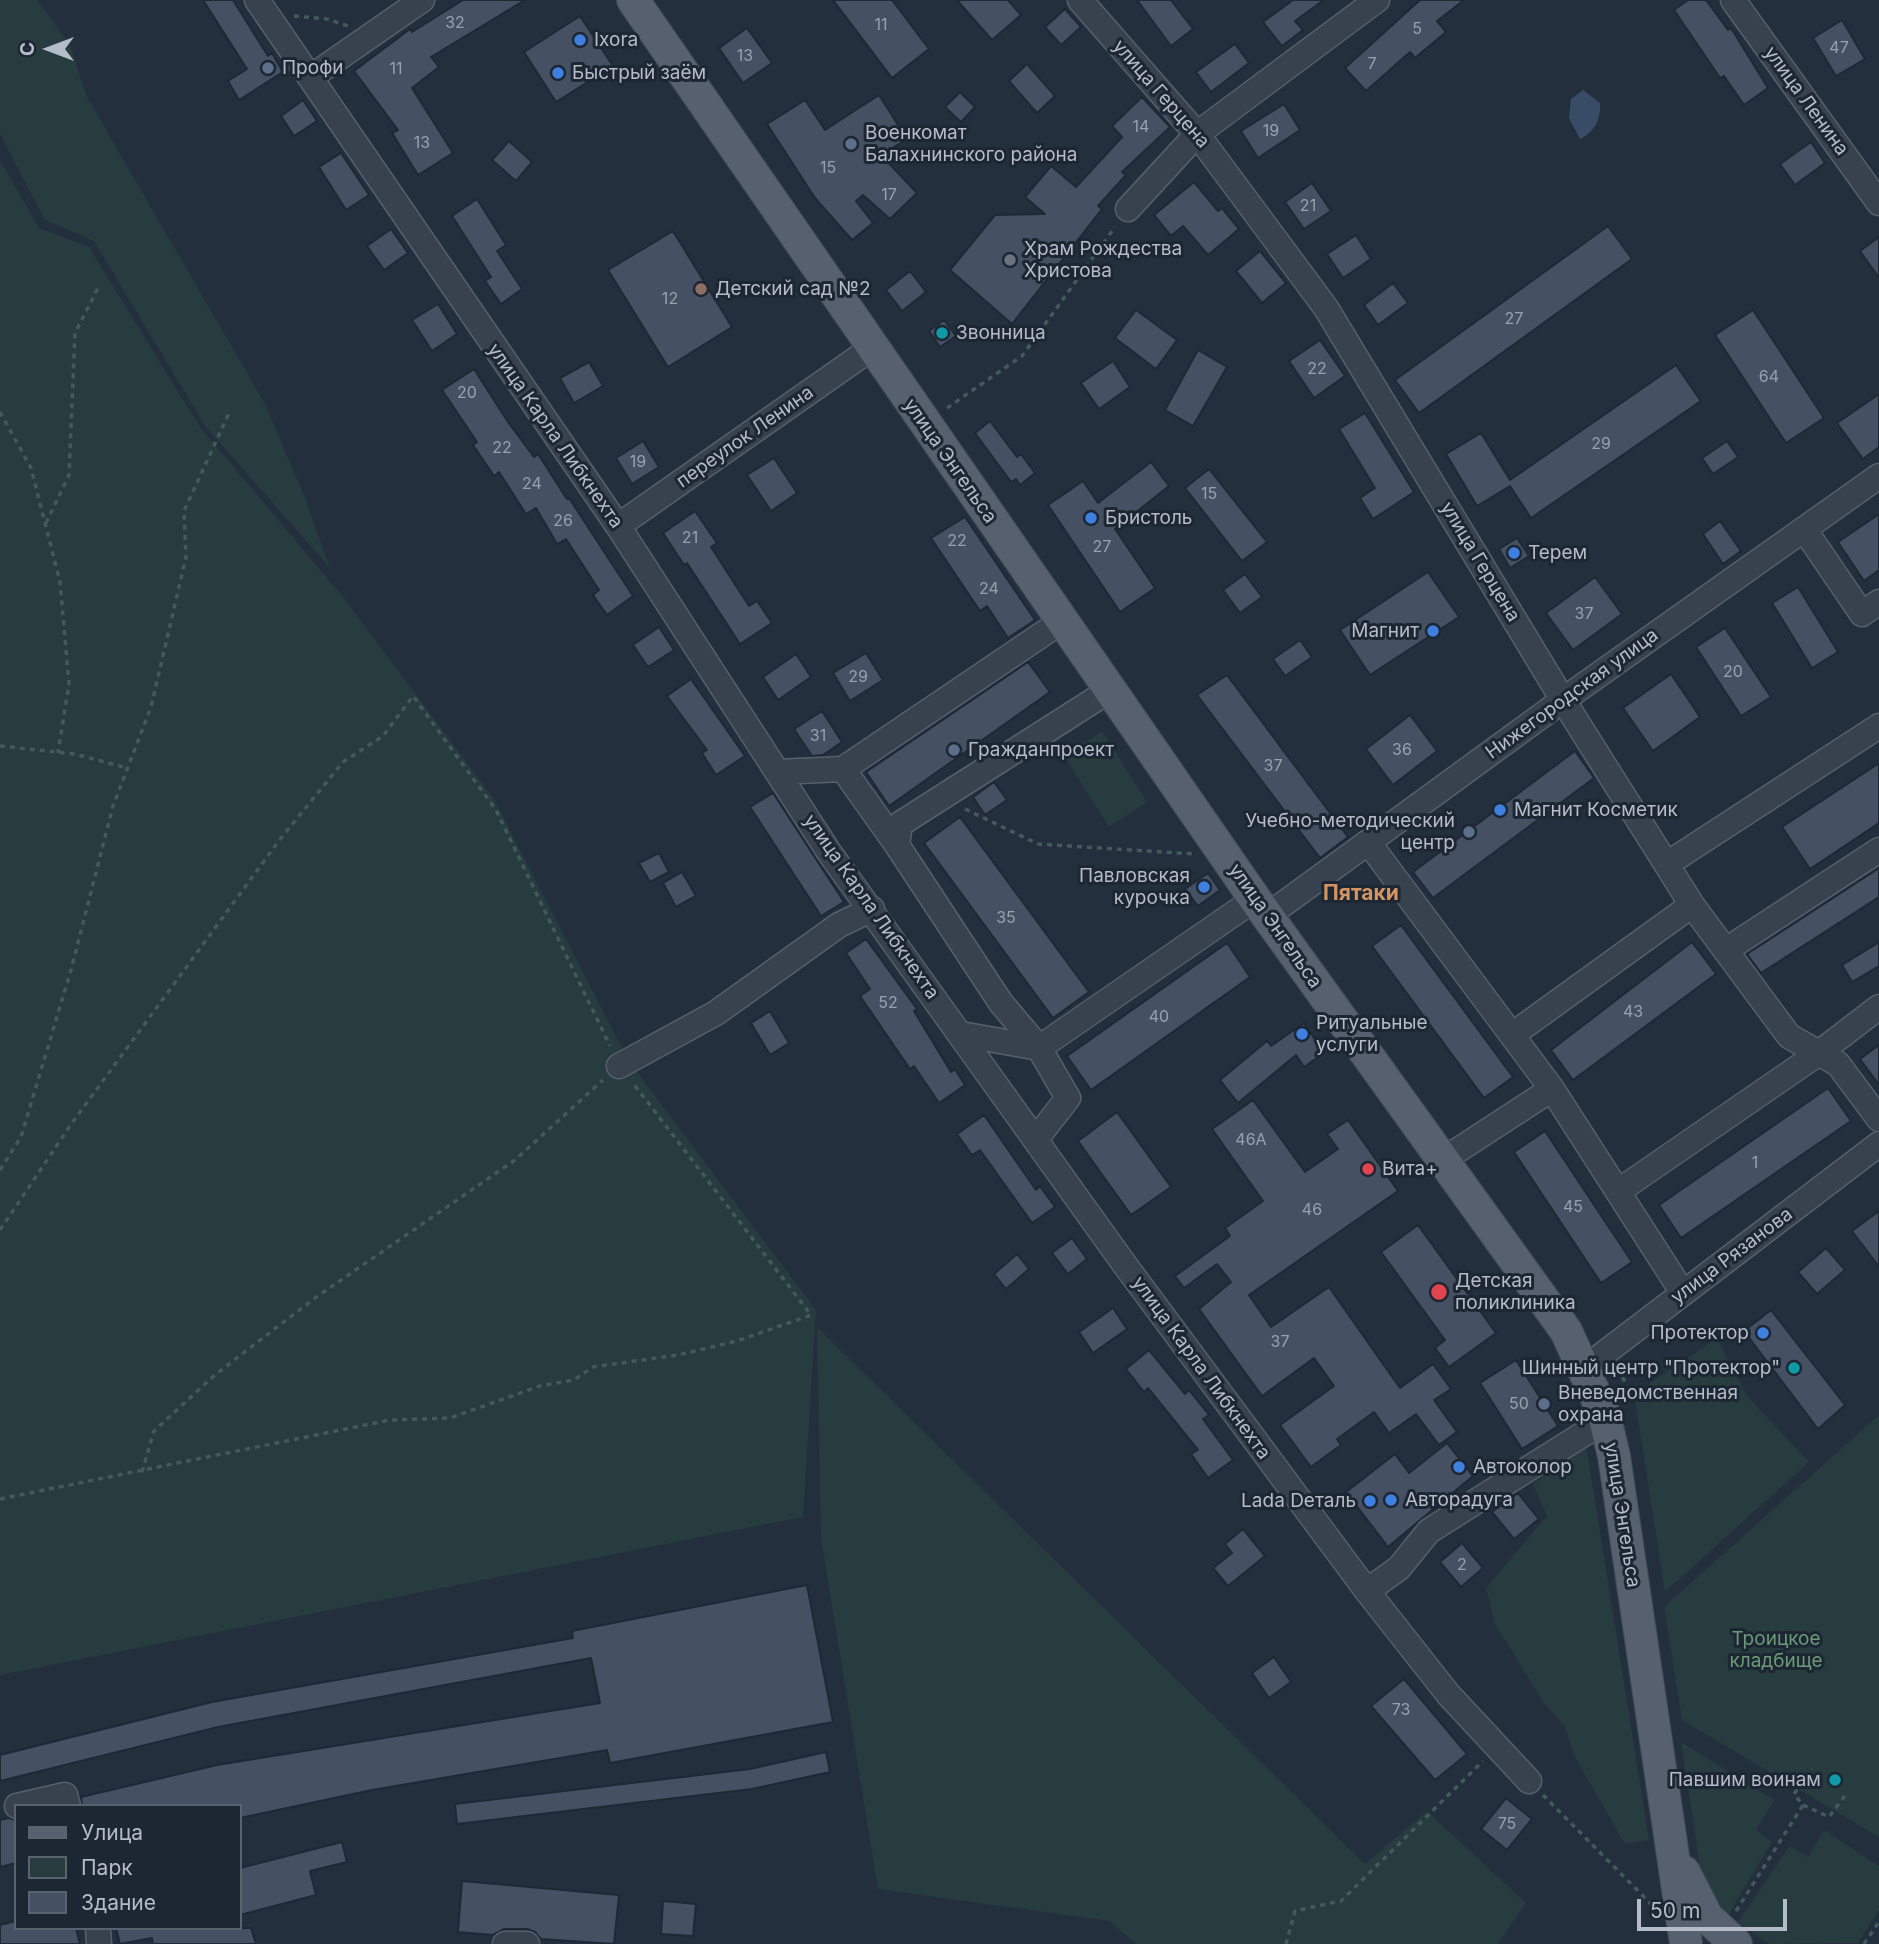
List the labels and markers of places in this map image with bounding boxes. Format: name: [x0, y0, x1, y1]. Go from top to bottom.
place label: Ixora: [594, 29, 638, 51]
marker: Ixora: [572, 32, 588, 48]
place label: Профи: [282, 57, 343, 79]
marker: Профи: [260, 60, 276, 76]
place label: Быстрый заём: [572, 62, 706, 84]
marker: Быстрый заём: [550, 65, 566, 81]
place label: Военкомат Балахнинского района: [865, 122, 1077, 166]
marker: Военкомат Балахнинского района: [843, 136, 859, 152]
place label: Храм Рождества Христова: [1024, 238, 1182, 282]
marker: Храм Рождества Христова: [1002, 252, 1018, 268]
place label: Детский сад №2: [715, 278, 870, 300]
marker: Детский сад №2: [693, 281, 709, 297]
place label: Звонница: [956, 322, 1046, 344]
marker: Звонница: [934, 325, 950, 341]
place label: Бристоль: [1105, 507, 1192, 529]
marker: Бристоль: [1083, 510, 1099, 526]
place label: Терем: [1528, 542, 1587, 564]
marker: Терем: [1506, 545, 1522, 561]
place label: Магнит: [1351, 620, 1419, 642]
marker: Магнит: [1425, 623, 1441, 639]
place label: Гражданпроект: [968, 739, 1114, 761]
marker: Гражданпроект: [946, 742, 962, 758]
place label: Магнит Косметик: [1514, 799, 1678, 821]
marker: Магнит Косметик: [1492, 802, 1508, 818]
place label: Учебно-методический центр: [1245, 810, 1455, 854]
marker: Учебно-методический центр: [1461, 824, 1477, 840]
place label: Павловская курочка: [1079, 865, 1190, 909]
marker: Павловская курочка: [1196, 879, 1212, 895]
place label: Ритуальные услуги: [1316, 1012, 1428, 1056]
marker: Ритуальные услуги: [1294, 1026, 1310, 1042]
place label: Вита+: [1382, 1158, 1438, 1180]
marker: Вита+: [1360, 1161, 1376, 1177]
place label: Детская поликлиника: [1455, 1270, 1576, 1314]
marker: Детская поликлиника: [1429, 1282, 1449, 1302]
place label: Протектор: [1650, 1322, 1749, 1344]
marker: Протектор: [1755, 1325, 1771, 1341]
place label: Шинный центр "Протектор": [1522, 1357, 1780, 1379]
marker: Шинный центр "Протектор": [1786, 1360, 1802, 1376]
place label: Вневедомственная охрана: [1558, 1382, 1738, 1426]
marker: Вневедомственная охрана: [1536, 1396, 1552, 1412]
place label: Автоколор: [1473, 1456, 1572, 1478]
marker: Автоколор: [1451, 1459, 1467, 1475]
place label: Авторадуга: [1405, 1489, 1513, 1511]
place label: Lada Dеталь: [1241, 1490, 1356, 1512]
marker: Авторадуга: [1383, 1492, 1399, 1508]
marker: Lada Dеталь: [1362, 1493, 1378, 1509]
place label: Павшим воинам: [1669, 1769, 1821, 1791]
marker: Павшим воинам: [1827, 1772, 1843, 1788]

